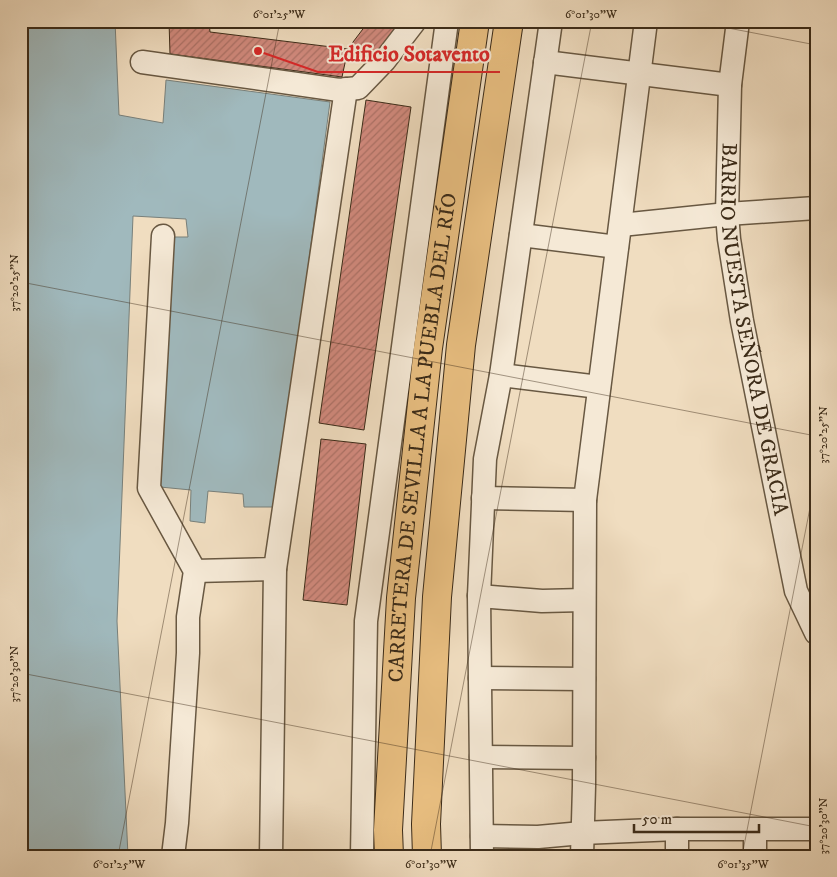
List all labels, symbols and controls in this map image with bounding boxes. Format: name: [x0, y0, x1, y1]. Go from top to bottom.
text: 6°01'25"W: [253, 7, 306, 22]
text: 6°01'30"W: [565, 7, 618, 22]
callout: Edificio Sotavento: [318, 35, 500, 72]
text: Edificio Sotavento: [328, 41, 490, 68]
street label: BARRIO NUESTA SEÑORA DE GRACIA: [714, 143, 794, 518]
street label: CARRETERA DE SEVILLA A LA PUEBLA DEL RÍO: [383, 191, 463, 683]
text: 37°20'25"N: [7, 254, 22, 312]
text: 37°20'25"N: [816, 406, 831, 464]
text: 37°20'30"N: [7, 645, 22, 702]
text: 37°20'30"N: [816, 797, 831, 854]
scale bar: [634, 802, 760, 834]
text: 50 m: [642, 810, 672, 829]
text: 6°01'25"W: [93, 857, 146, 872]
text: 6°01'30"W: [405, 857, 458, 872]
text: 6°01'35"W: [717, 857, 770, 872]

